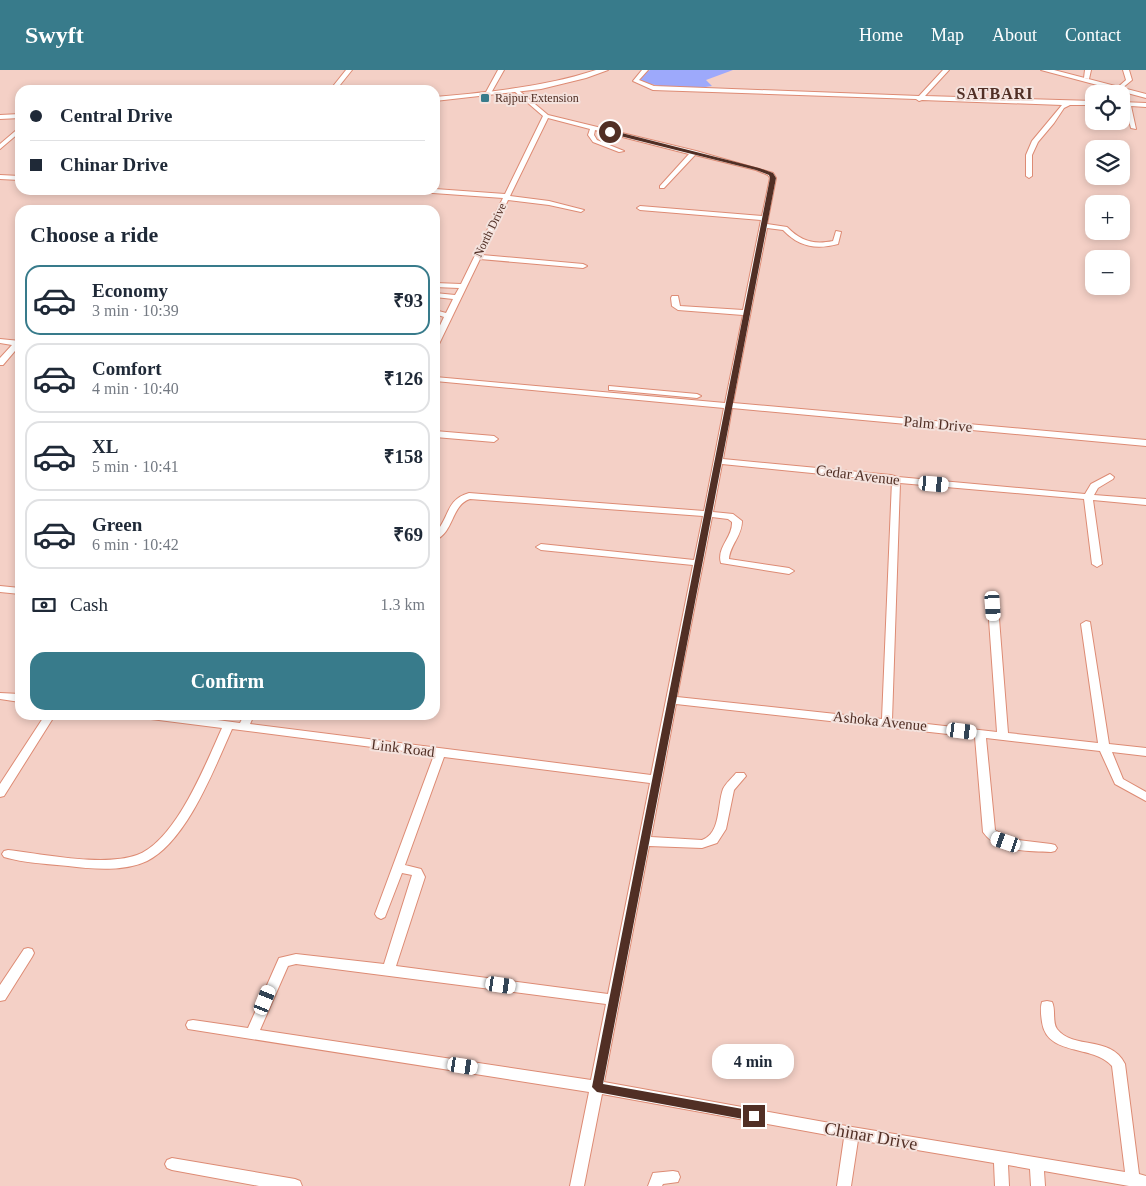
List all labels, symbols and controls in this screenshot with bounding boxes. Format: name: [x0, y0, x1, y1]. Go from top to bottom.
text: Swyft: [25, 22, 84, 48]
text: Home: [859, 25, 903, 45]
text: Map: [931, 25, 964, 45]
text: About: [992, 25, 1037, 45]
text: Contact: [1065, 25, 1121, 45]
district label: SATBARI: [957, 85, 1033, 102]
map controls: [1085, 85, 1130, 295]
button: locate: [1085, 85, 1130, 130]
place label: Rajpur Extension: [495, 91, 579, 105]
marker: Rajpur Extension: [479, 92, 491, 104]
text: Central Drive: [60, 105, 172, 126]
route start: [599, 121, 621, 143]
button: layers: [1085, 140, 1130, 185]
text: Chinar Drive: [60, 154, 168, 175]
button: +: [1085, 195, 1130, 240]
street label: North Drive: [471, 201, 509, 259]
text: Choose a ride: [30, 222, 158, 247]
button: −: [1085, 250, 1130, 295]
icon: car: [32, 278, 77, 323]
text: Economy: [92, 280, 168, 301]
text: ₹93: [393, 290, 423, 311]
text: 3 min · 10:39: [92, 302, 179, 319]
icon: car: [32, 356, 77, 401]
text: Comfort: [92, 358, 162, 379]
text: ₹126: [384, 368, 423, 389]
text: 4 min · 10:40: [92, 380, 179, 397]
street label: Palm Drive: [903, 413, 973, 435]
icon: car: [32, 434, 77, 479]
text: XL: [92, 436, 118, 457]
text: ₹158: [384, 446, 423, 467]
text: 5 min · 10:41: [92, 458, 179, 475]
street label: Cedar Avenue: [815, 462, 901, 488]
car: [918, 475, 949, 493]
icon: car: [32, 512, 77, 557]
text: Green: [92, 514, 142, 535]
text: ₹69: [393, 524, 423, 545]
text: 6 min · 10:42: [92, 536, 179, 553]
icon: cash: [30, 591, 58, 619]
car: [984, 591, 1001, 621]
text: Cash: [70, 594, 108, 615]
text: 1.3 km: [381, 596, 425, 613]
button: Confirm: [30, 652, 425, 710]
street label: Ashoka Avenue: [832, 708, 928, 734]
car: [946, 722, 977, 740]
street label: Link Road: [370, 736, 436, 760]
car: [989, 830, 1022, 854]
car: [485, 975, 516, 995]
car: [252, 983, 277, 1017]
callout: 4 min: [713, 1044, 795, 1078]
text: 4 min: [734, 1053, 772, 1070]
car: [447, 1056, 478, 1076]
route end: [743, 1105, 765, 1127]
street label: Chinar Drive: [823, 1118, 919, 1154]

